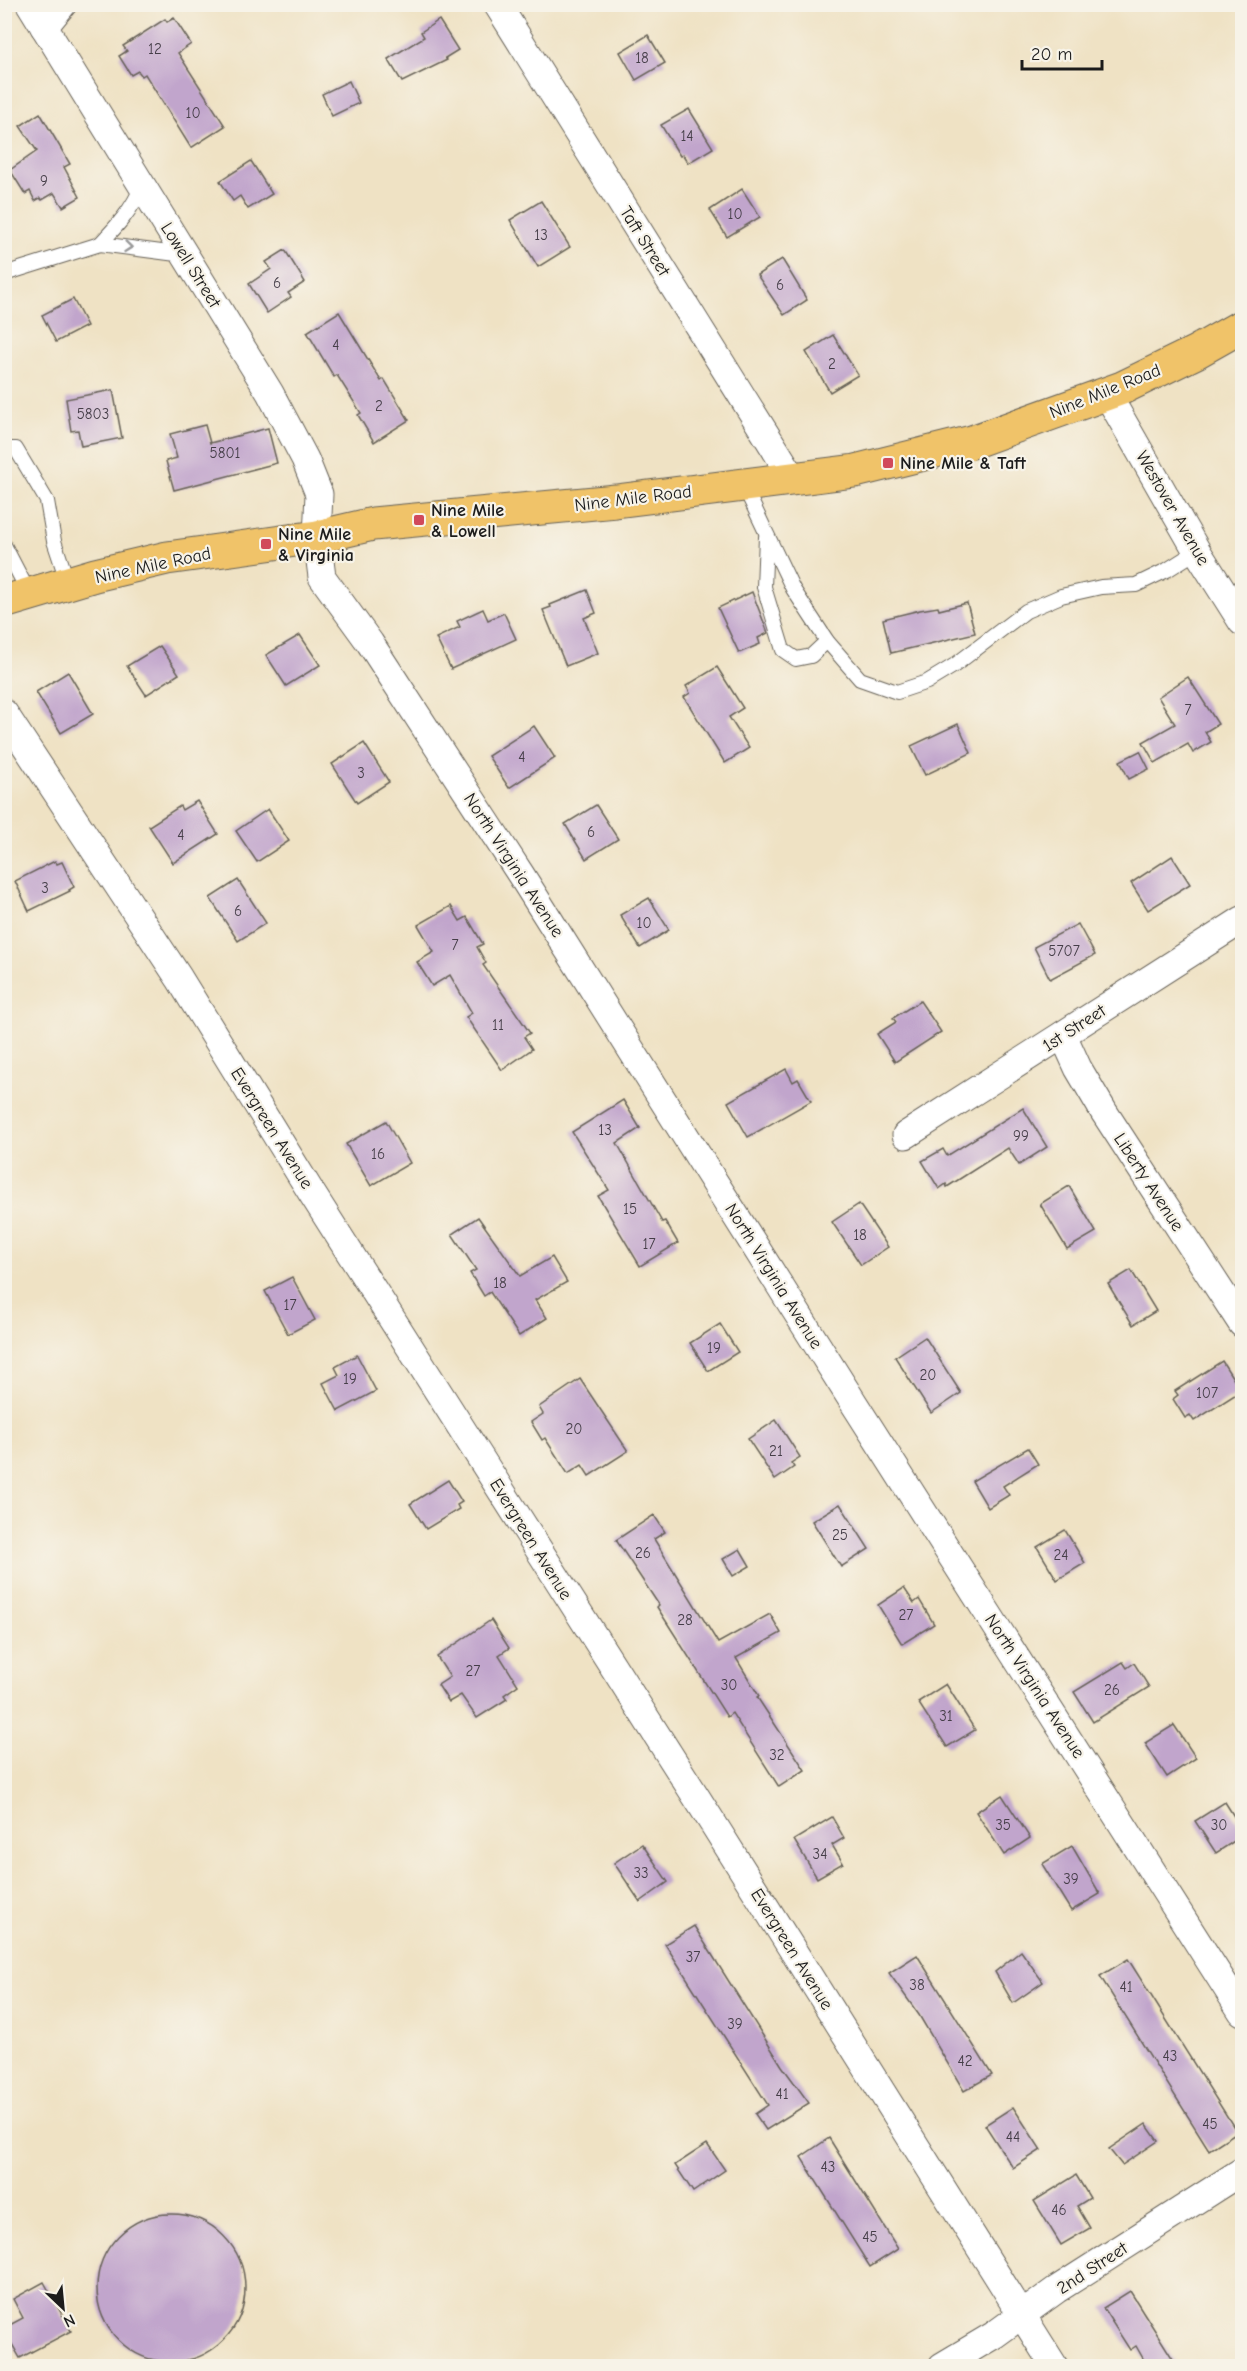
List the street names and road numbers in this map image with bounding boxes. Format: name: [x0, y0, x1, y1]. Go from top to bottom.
street label: Taft Street: [615, 203, 675, 281]
street label: Lowell Street: [156, 219, 225, 312]
street label: Nine Mile Road: [1047, 360, 1164, 423]
street label: Westover Avenue: [1131, 447, 1214, 569]
street label: Nine Mile Road: [573, 481, 693, 516]
street label: Nine Mile Road: [93, 543, 213, 588]
street label: North Virginia Avenue: [459, 789, 568, 941]
street label: 1st Street: [1039, 1000, 1110, 1057]
street label: Evergreen Avenue: [226, 1064, 317, 1193]
street label: Liberty Avenue: [1109, 1129, 1188, 1235]
street label: North Virginia Avenue: [720, 1200, 827, 1353]
street label: Evergreen Avenue: [485, 1475, 576, 1604]
street label: North Virginia Avenue: [980, 1610, 1089, 1762]
street label: Evergreen Avenue: [746, 1885, 837, 2014]
street label: 2nd Street: [1053, 2237, 1132, 2299]

